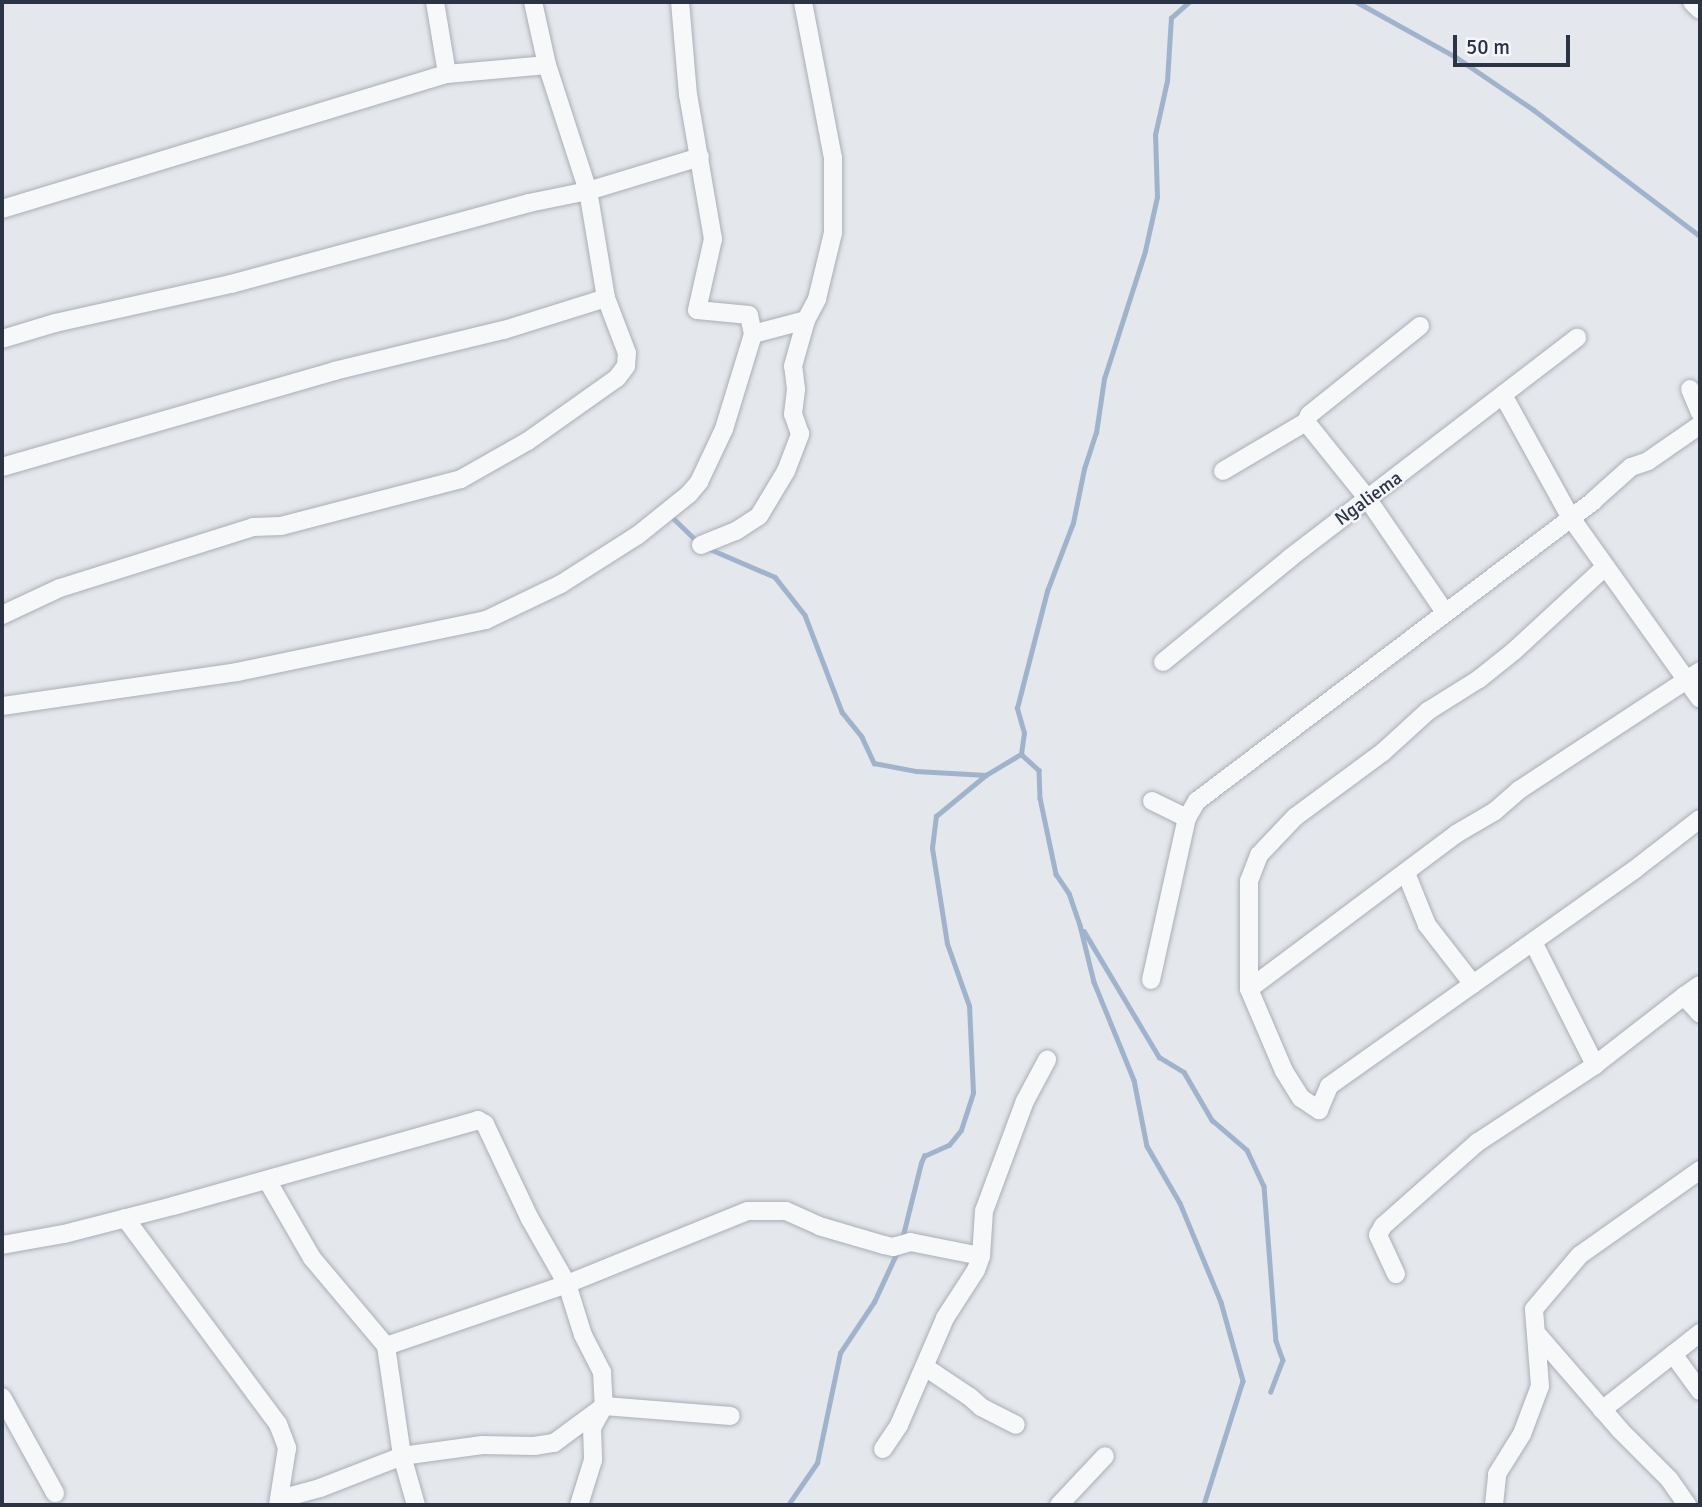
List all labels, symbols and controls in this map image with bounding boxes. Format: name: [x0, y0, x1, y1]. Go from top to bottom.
scale bar: [1457, 21, 1574, 65]
text: 50 m: [1466, 34, 1510, 60]
street label: Ngaliema: [1331, 467, 1407, 531]

